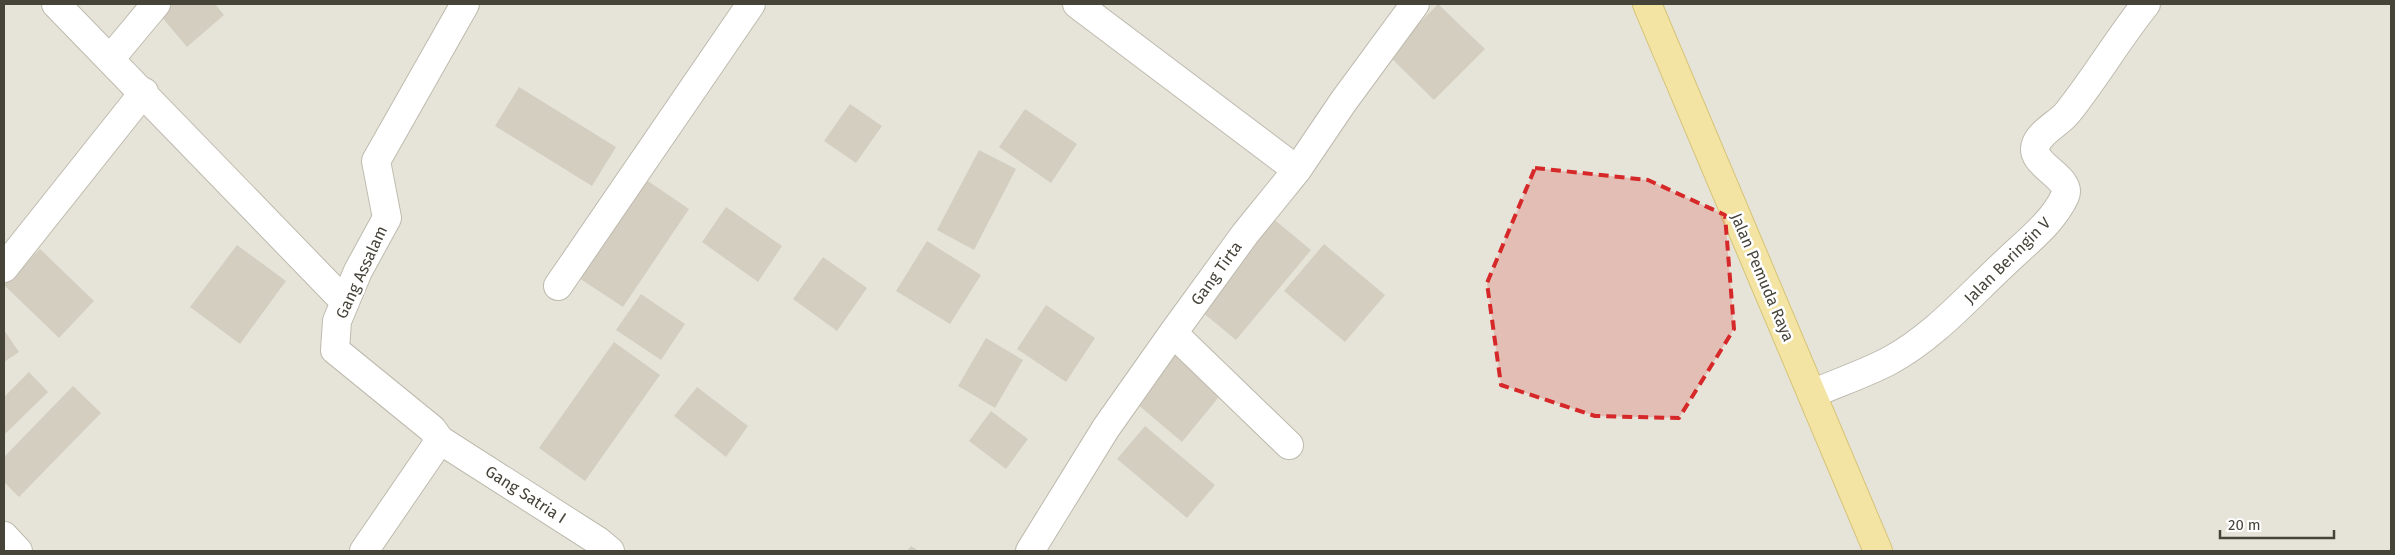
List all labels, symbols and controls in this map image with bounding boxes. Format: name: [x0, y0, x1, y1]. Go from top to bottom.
street label: Jalan Pemuda Raya: [1727, 210, 1798, 344]
street label: Jalan Beringin V: [1960, 213, 2055, 307]
street label: Gang Assalam: [332, 223, 391, 322]
street label: Gang Tirta: [1187, 238, 1246, 309]
street label: Gang Satria I: [482, 461, 570, 528]
scale bar: [2220, 508, 2334, 540]
text: 20 m: [2228, 516, 2261, 534]

